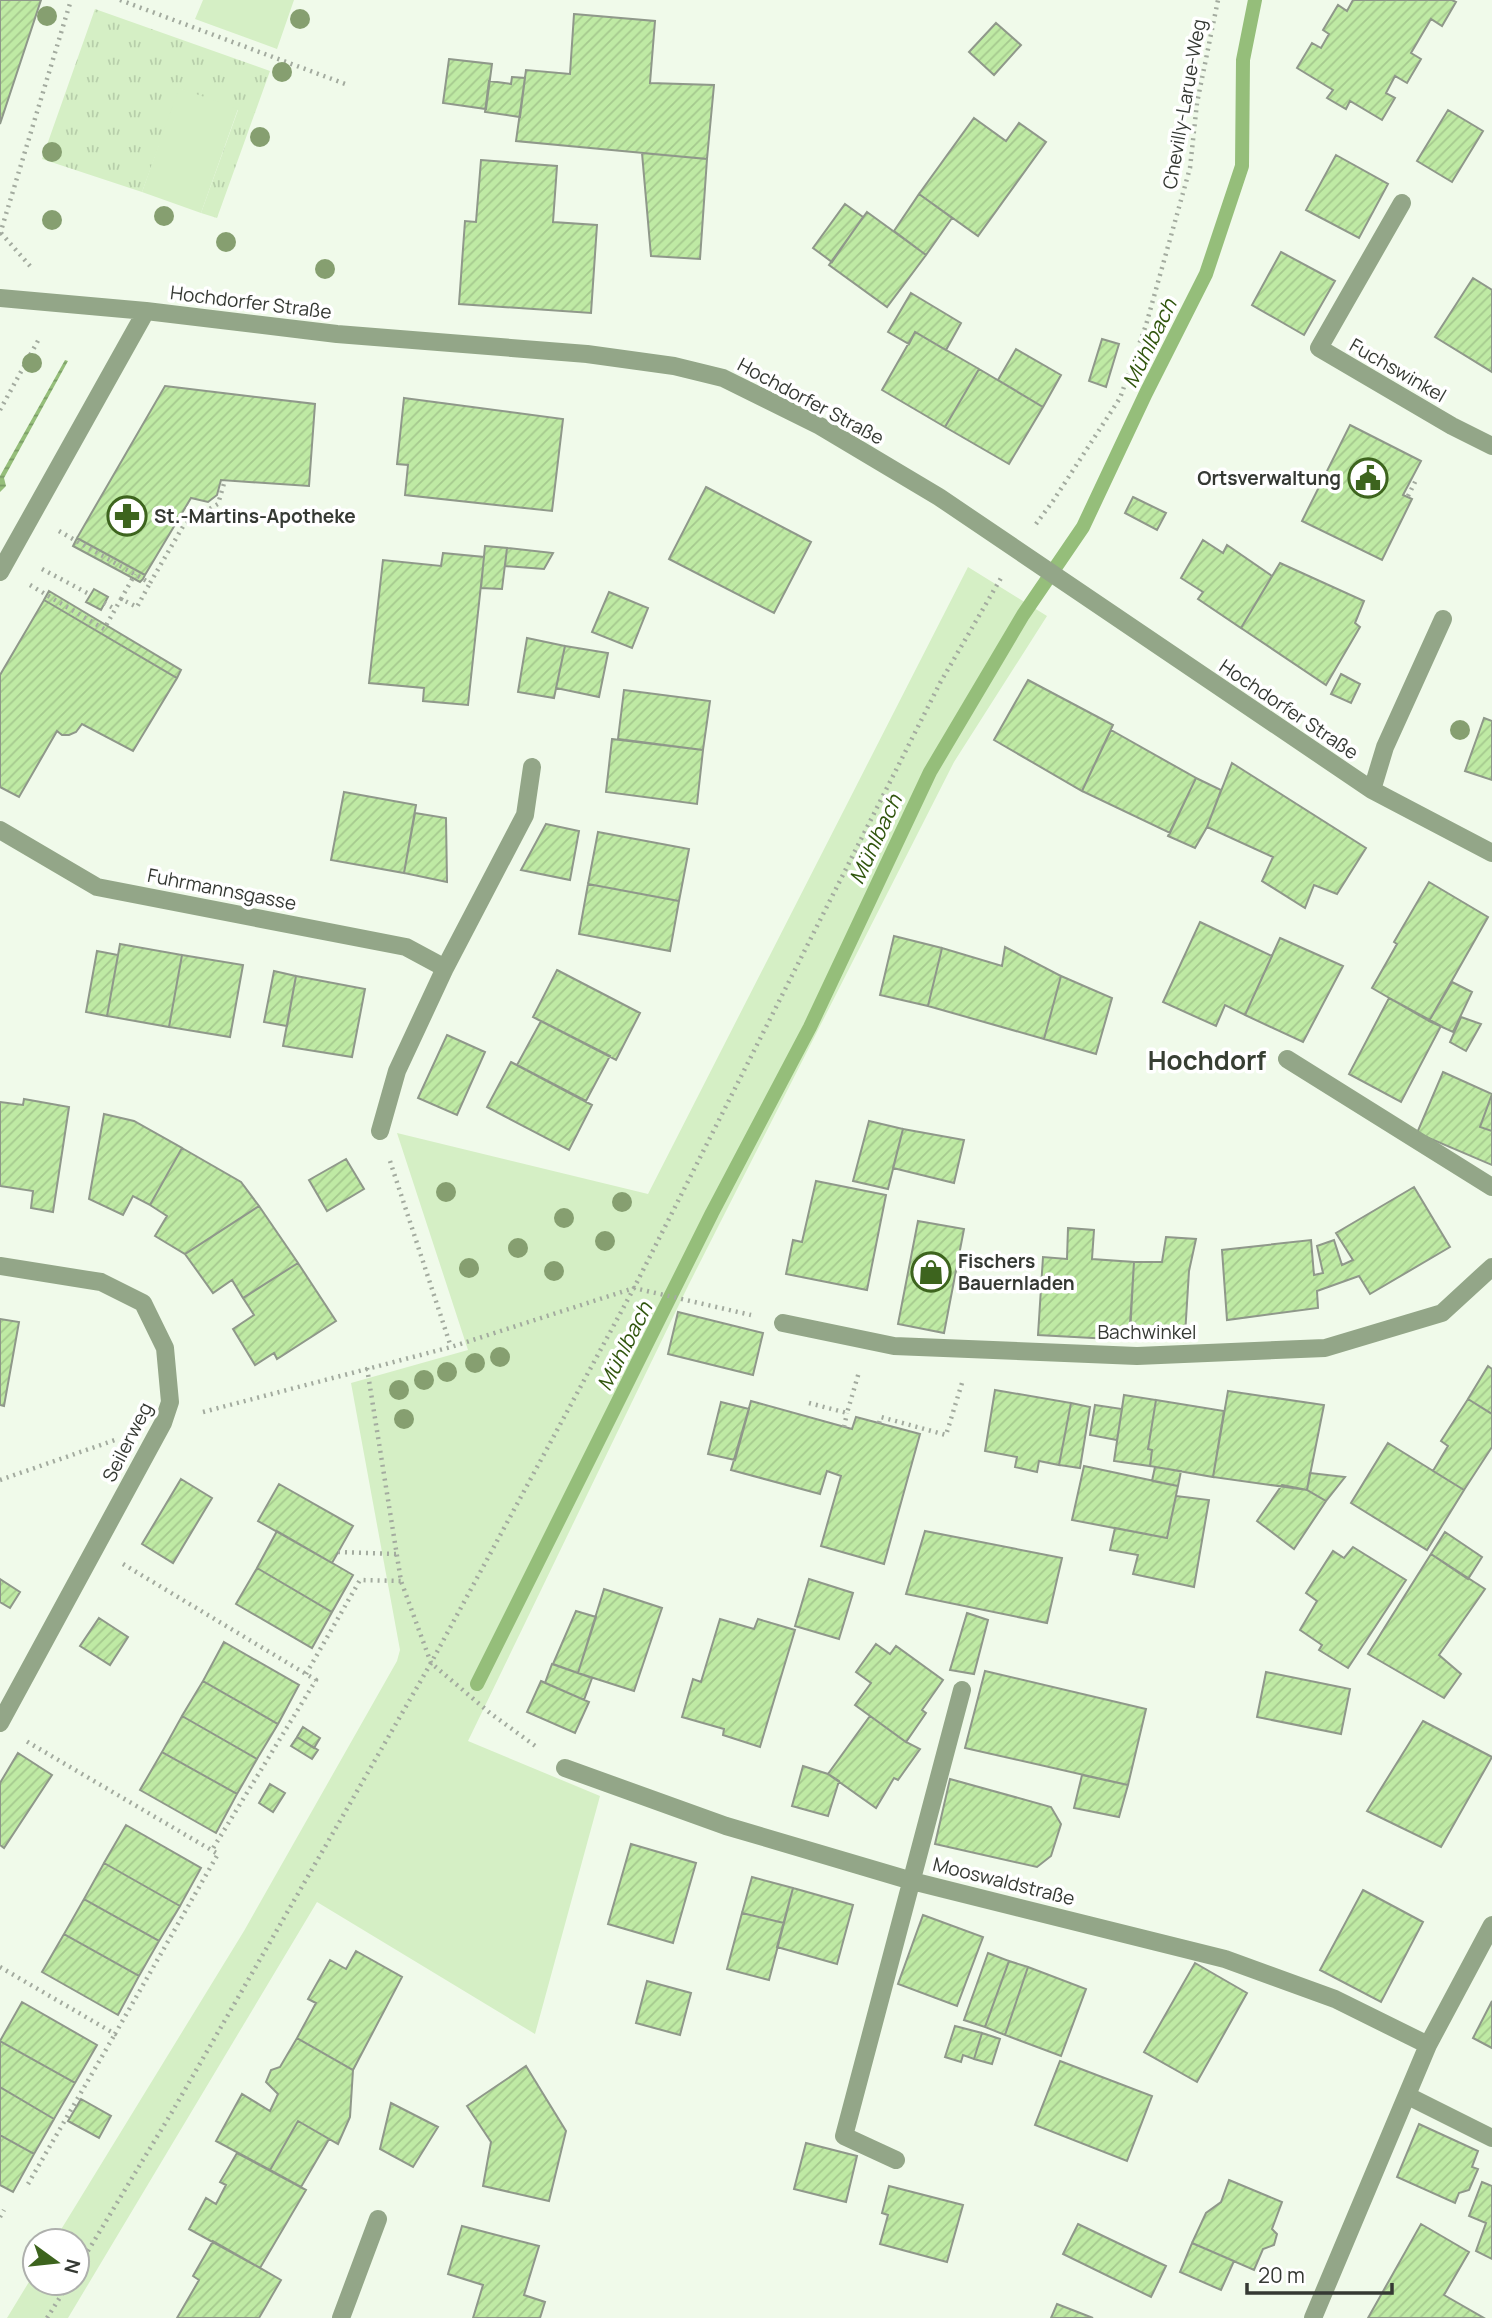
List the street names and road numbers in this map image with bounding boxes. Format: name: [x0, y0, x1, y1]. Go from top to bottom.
street label: Chevilly-Larue-Weg: [1156, 17, 1212, 191]
street label: Hochdorfer Straße: [169, 279, 333, 325]
street label: Fuchswinkel: [1345, 332, 1451, 408]
street label: Hochdorfer Straße: [733, 351, 889, 451]
street label: Hochdorfer Straße: [1214, 653, 1364, 765]
street label: Fuhrmannsgasse: [145, 862, 299, 916]
street label: Bachwinkel: [1097, 1319, 1197, 1345]
street label: Seilerweg: [96, 1398, 158, 1486]
street label: Mooswaldstraße: [930, 1851, 1078, 1911]

